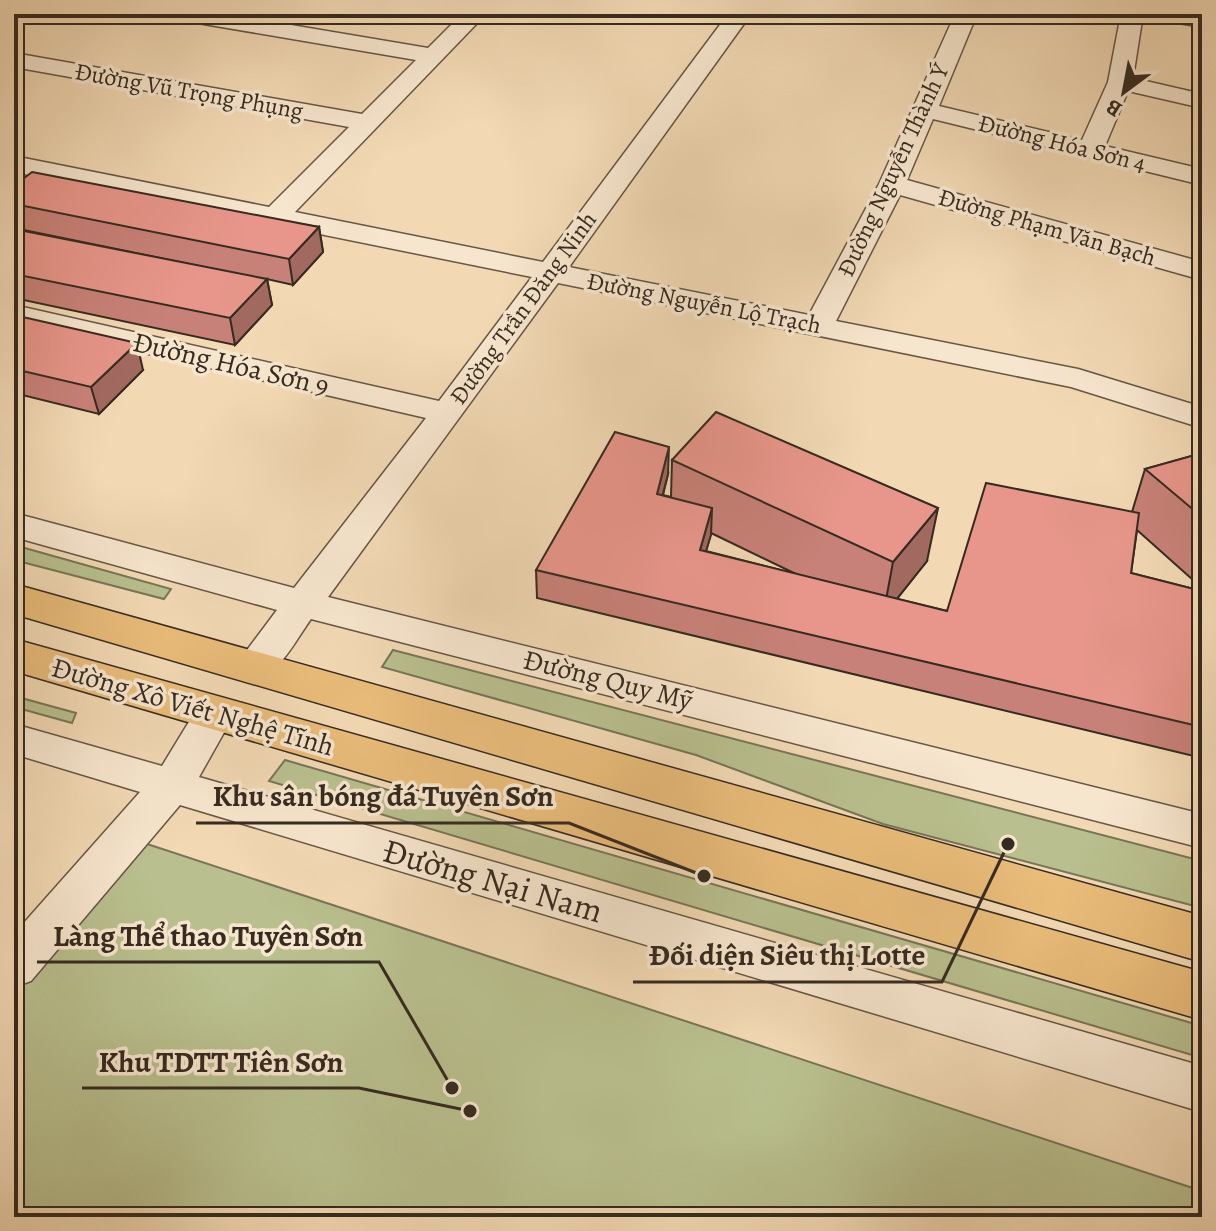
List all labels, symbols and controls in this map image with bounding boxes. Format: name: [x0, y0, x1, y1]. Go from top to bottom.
north arrow: [1084, 52, 1164, 132]
street label: Đường Vũ Trọng Phụng: [72, 55, 306, 127]
street label: Đường Nguyễn Thành Ý: [829, 57, 957, 282]
text: B: [1100, 92, 1128, 124]
street label: Đường Hóa Sơn 4: [975, 107, 1149, 179]
street label: Đường Phạm Văn Bạch: [934, 181, 1160, 273]
street label: Đường Trần Đăng Ninh: [442, 205, 604, 411]
street label: Đường Nguyễn Lộ Trạch: [584, 265, 824, 341]
street label: Đường Hóa Sơn 9: [129, 323, 333, 405]
street label: Đường Quy Mỹ: [519, 641, 697, 719]
street label: Đường Xô Viết Nghệ Tĩnh: [47, 648, 338, 766]
callout: Khu sân bóng đá Tuyên Sơn: [196, 769, 569, 823]
text: Khu sân bóng đá Tuyên Sơn: [212, 776, 554, 816]
street label: Đường Nại Nam: [377, 827, 608, 934]
callout: Làng Thể thao Tuyên Sơn: [37, 908, 379, 962]
text: Làng Thể thao Tuyên Sơn: [53, 916, 363, 956]
callout: Đối diện Siêu thị Lotte: [633, 928, 942, 982]
text: Đối diện Siêu thị Lotte: [649, 935, 925, 975]
callout: Khu TDTT Tiên Sơn: [82, 1034, 359, 1088]
text: Khu TDTT Tiên Sơn: [99, 1042, 344, 1082]

